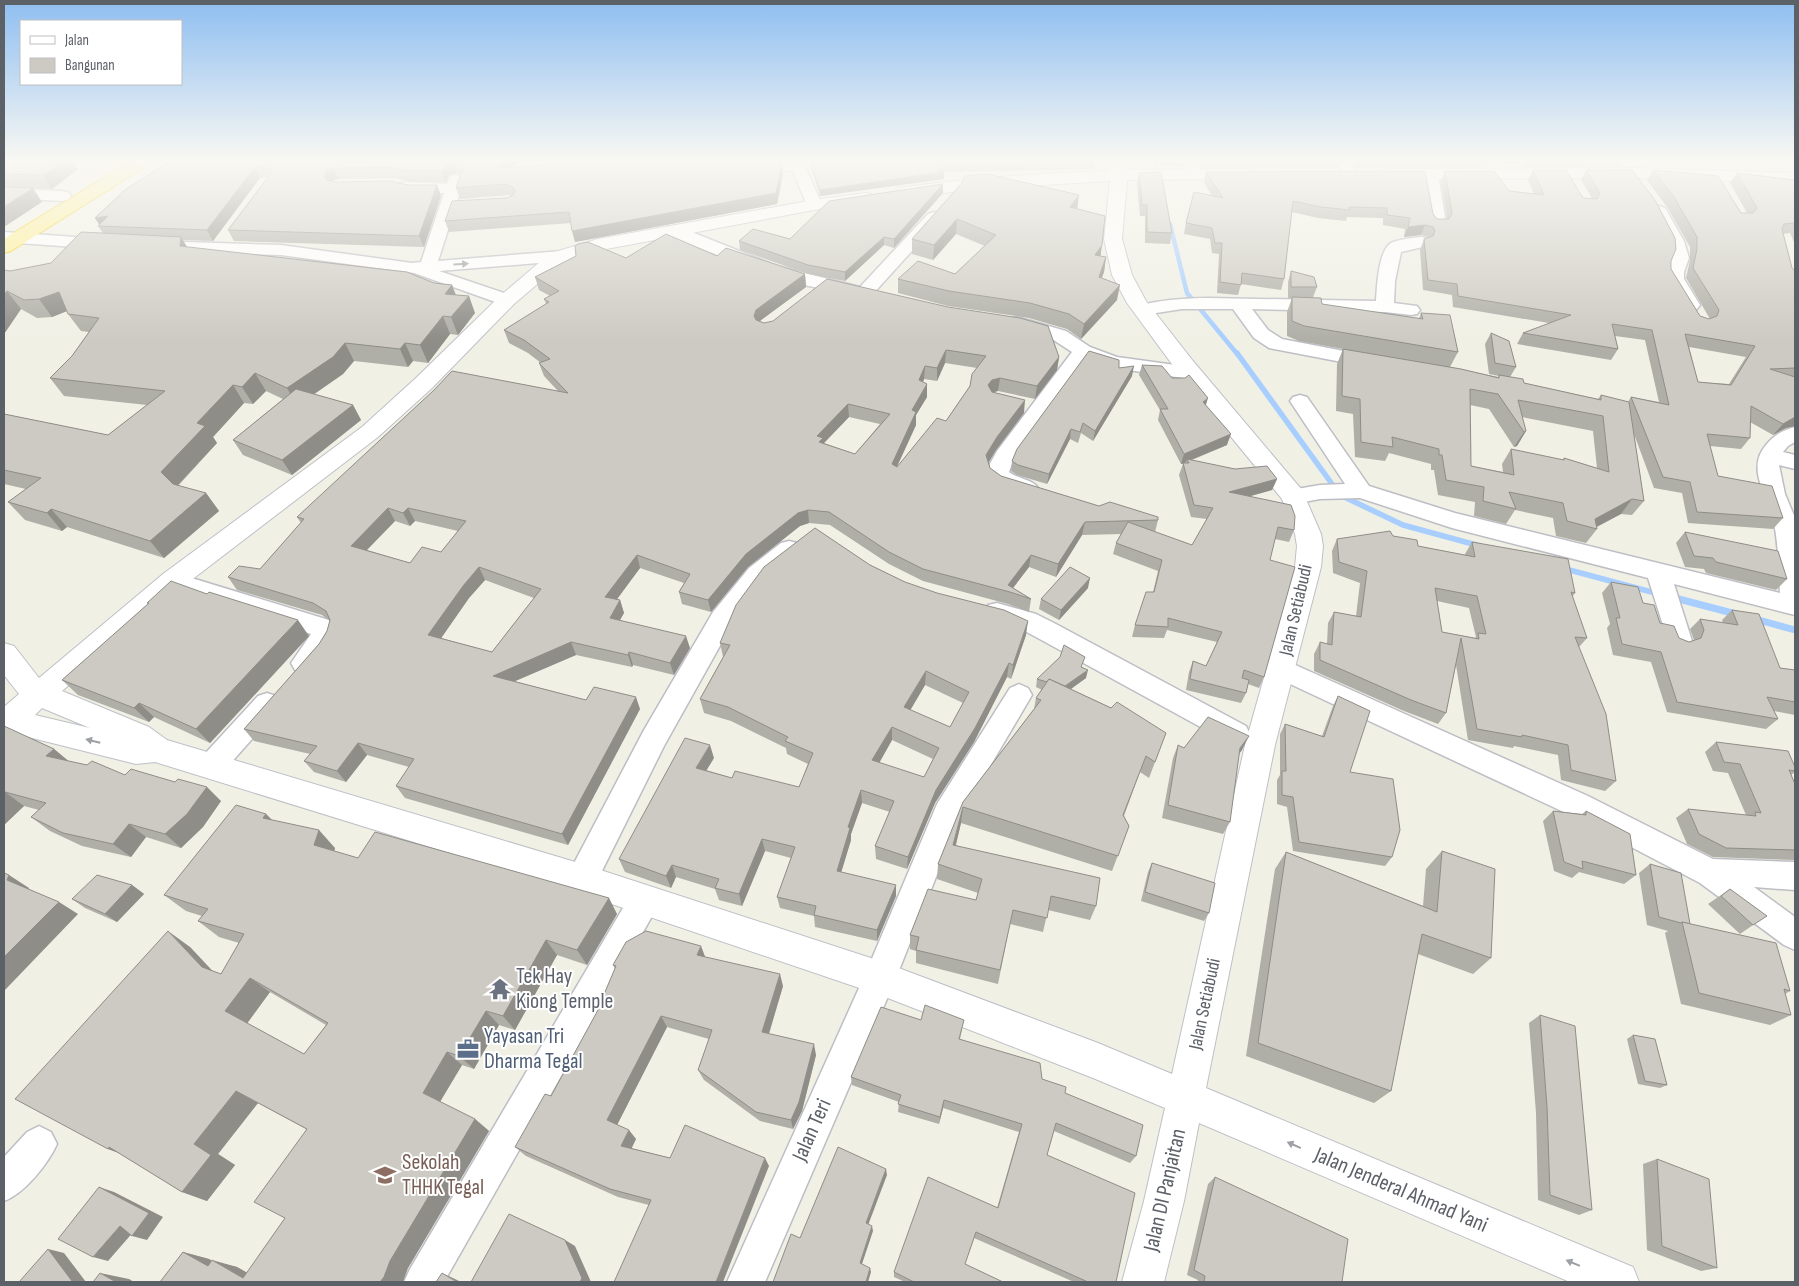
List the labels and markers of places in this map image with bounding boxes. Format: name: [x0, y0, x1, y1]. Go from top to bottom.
place label: Tek Hay Kiong Temple: [516, 963, 613, 1015]
temple icon: Tek Hay Kiong Temple: [487, 976, 513, 1002]
place label: Yayasan Tri Dharma Tegal: [484, 1023, 583, 1075]
office icon: Yayasan Tri Dharma Tegal: [455, 1036, 481, 1062]
place label: Sekolah THHK Tegal: [402, 1149, 484, 1201]
school or university icon: Sekolah THHK Tegal: [372, 1162, 398, 1188]

